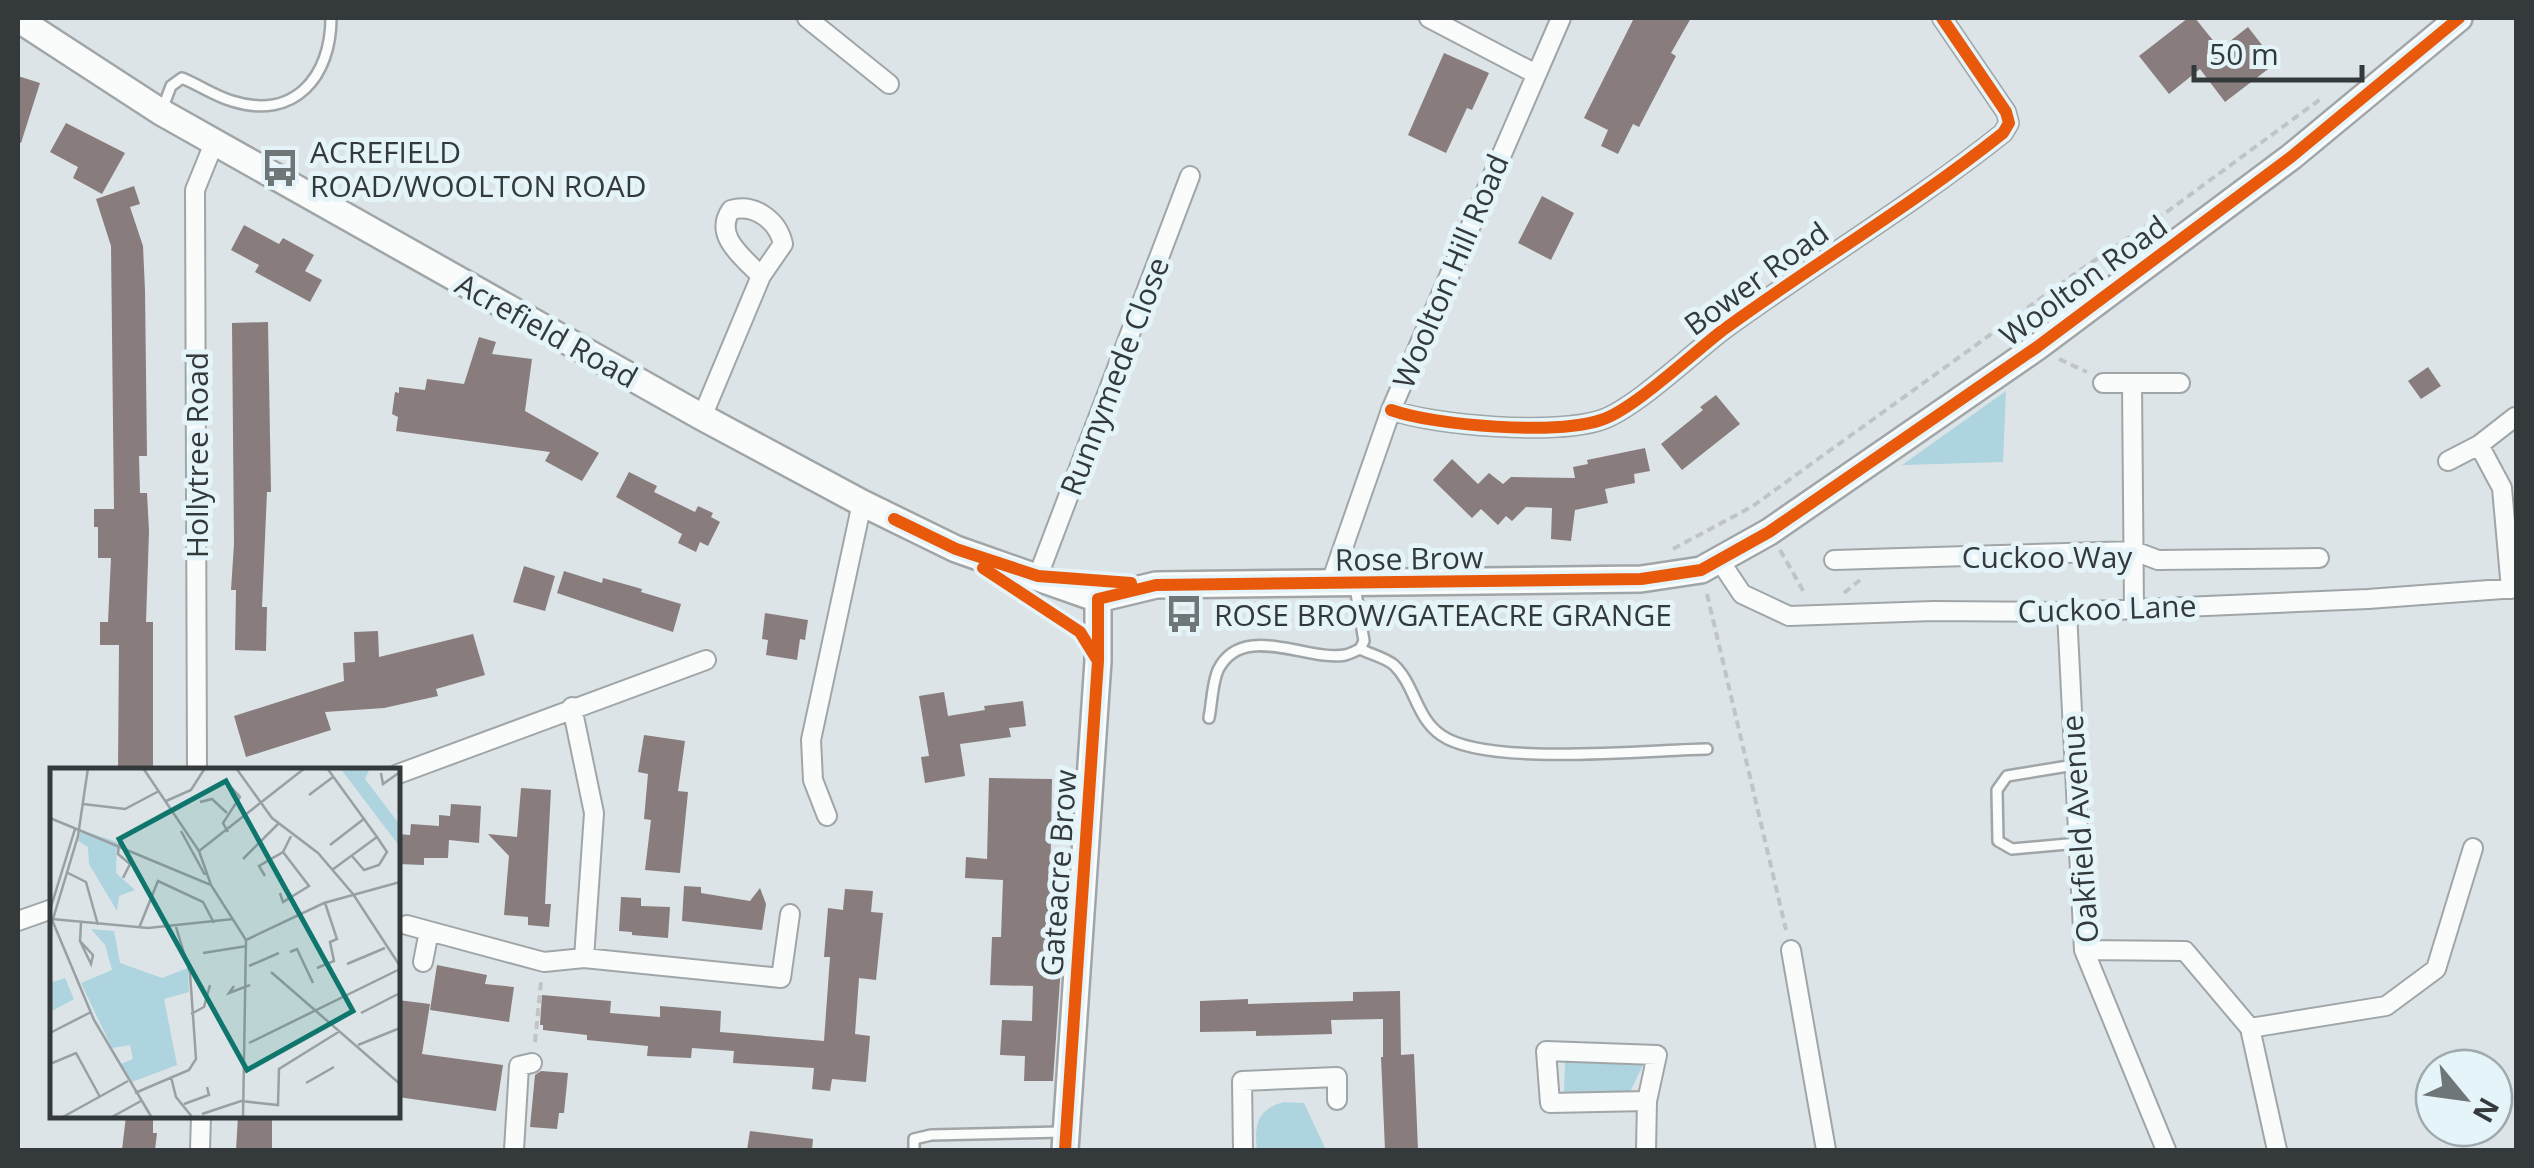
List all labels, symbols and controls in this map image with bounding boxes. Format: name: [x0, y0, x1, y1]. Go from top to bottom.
scale bar: [2194, 20, 2362, 82]
text: 50 m: [2209, 33, 2279, 74]
place label: ACREFIELD ROAD/WOOLTON ROAD: [310, 131, 646, 206]
bus stop icon: ACREFIELD ROAD/WOOLTON ROAD: [259, 147, 301, 189]
street label: Woolton Hill Road: [1382, 148, 1518, 394]
street label: Woolton Road: [1991, 205, 2175, 355]
street label: Bower Road: [1676, 212, 1836, 344]
street label: Runnymede Close: [1050, 251, 1178, 501]
street label: Acrefield Road: [449, 263, 645, 397]
street label: Hollytree Road: [176, 352, 217, 558]
street label: Rose Brow: [1334, 536, 1484, 580]
street label: Cuckoo Way: [1962, 536, 2133, 577]
street label: Cuckoo Lane: [2017, 584, 2197, 632]
bus stop icon: ROSE BROW/GATEACRE GRANGE: [1163, 593, 1205, 635]
place label: ROSE BROW/GATEACRE GRANGE: [1214, 594, 1672, 635]
street label: Oakfield Avenue: [2051, 714, 2107, 944]
inset map: [50, 768, 400, 1118]
street label: Gateacre Brow: [1030, 768, 1086, 978]
north arrow: [2414, 1048, 2514, 1148]
text: N: [2465, 1091, 2509, 1130]

